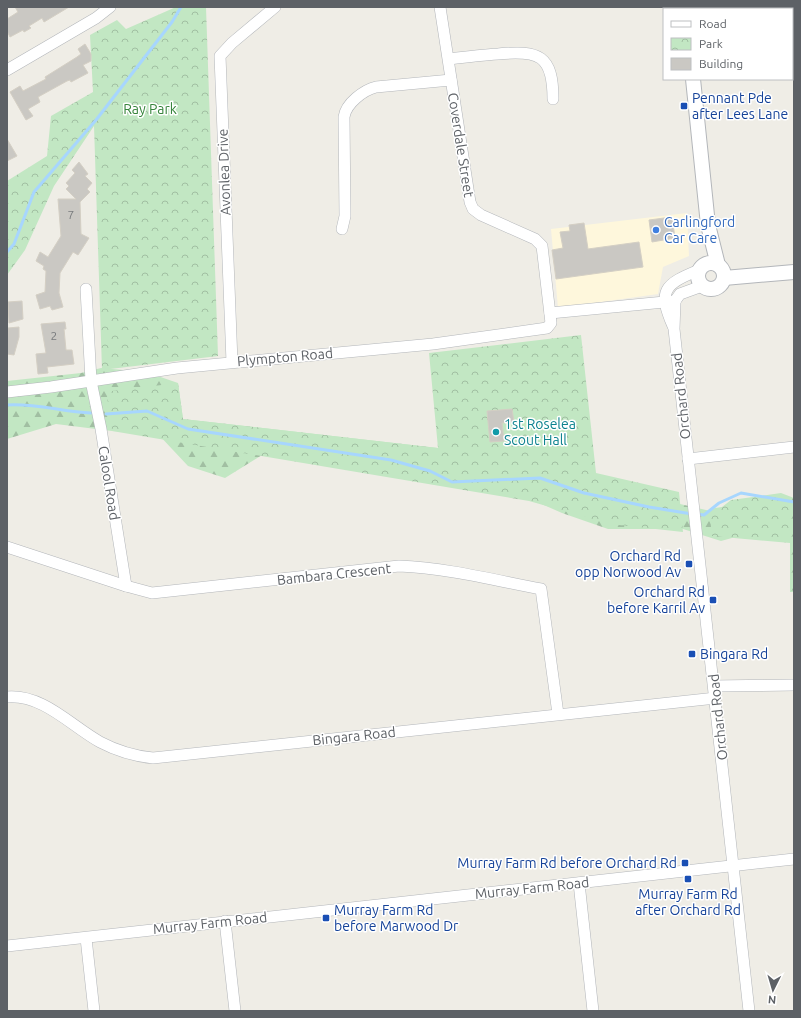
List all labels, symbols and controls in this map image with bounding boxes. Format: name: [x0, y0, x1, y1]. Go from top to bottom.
legend: [663, 8, 793, 80]
text: Road: [699, 17, 727, 30]
text: Park: [699, 37, 723, 50]
text: Building: [699, 57, 743, 70]
place label: Pennant Pde after Lees Lane: [692, 90, 788, 122]
street label: Coverdale Street: [445, 92, 477, 199]
park label: Ray Park: [123, 101, 177, 117]
marker: Pennant Pde after Lees Lane: [679, 101, 689, 111]
street label: Avonlea Drive: [214, 128, 234, 216]
house number: 7: [68, 208, 74, 221]
place label: Carlingford Car Care: [664, 214, 735, 246]
marker: Carlingford Car Care: [651, 225, 661, 235]
house number: 2: [51, 329, 57, 342]
street label: Plympton Road: [236, 345, 334, 369]
street label: Orchard Road: [669, 352, 693, 440]
place label: 1st Roselea Scout Hall: [504, 416, 576, 448]
marker: 1st Roselea Scout Hall: [491, 427, 501, 437]
street label: Calool Road: [95, 445, 123, 521]
place label: Orchard Rd opp Norwood Av: [575, 548, 681, 580]
marker: Orchard Rd opp Norwood Av: [684, 559, 694, 569]
street label: Bambara Crescent: [276, 560, 392, 588]
place label: Orchard Rd before Karril Av: [607, 584, 705, 616]
marker: Orchard Rd before Karril Av: [708, 595, 718, 605]
place label: Bingara Rd: [700, 646, 768, 662]
marker: Bingara Rd: [687, 649, 697, 659]
street label: Orchard Road: [706, 673, 730, 761]
street label: Bingara Road: [312, 724, 396, 748]
place label: Murray Farm Rd before Orchard Rd: [457, 855, 677, 871]
marker: Murray Farm Rd before Orchard Rd: [680, 858, 690, 868]
street label: Murray Farm Road: [474, 874, 590, 902]
marker: Murray Farm Rd after Orchard Rd: [683, 874, 693, 884]
place label: Murray Farm Rd after Orchard Rd: [635, 886, 741, 918]
place label: Murray Farm Rd before Marwood Dr: [334, 902, 459, 934]
street label: Murray Farm Road: [152, 909, 268, 937]
marker: Murray Farm Rd before Marwood Dr: [321, 913, 331, 923]
north arrow: [753, 970, 793, 1010]
text: N: [768, 994, 777, 1006]

